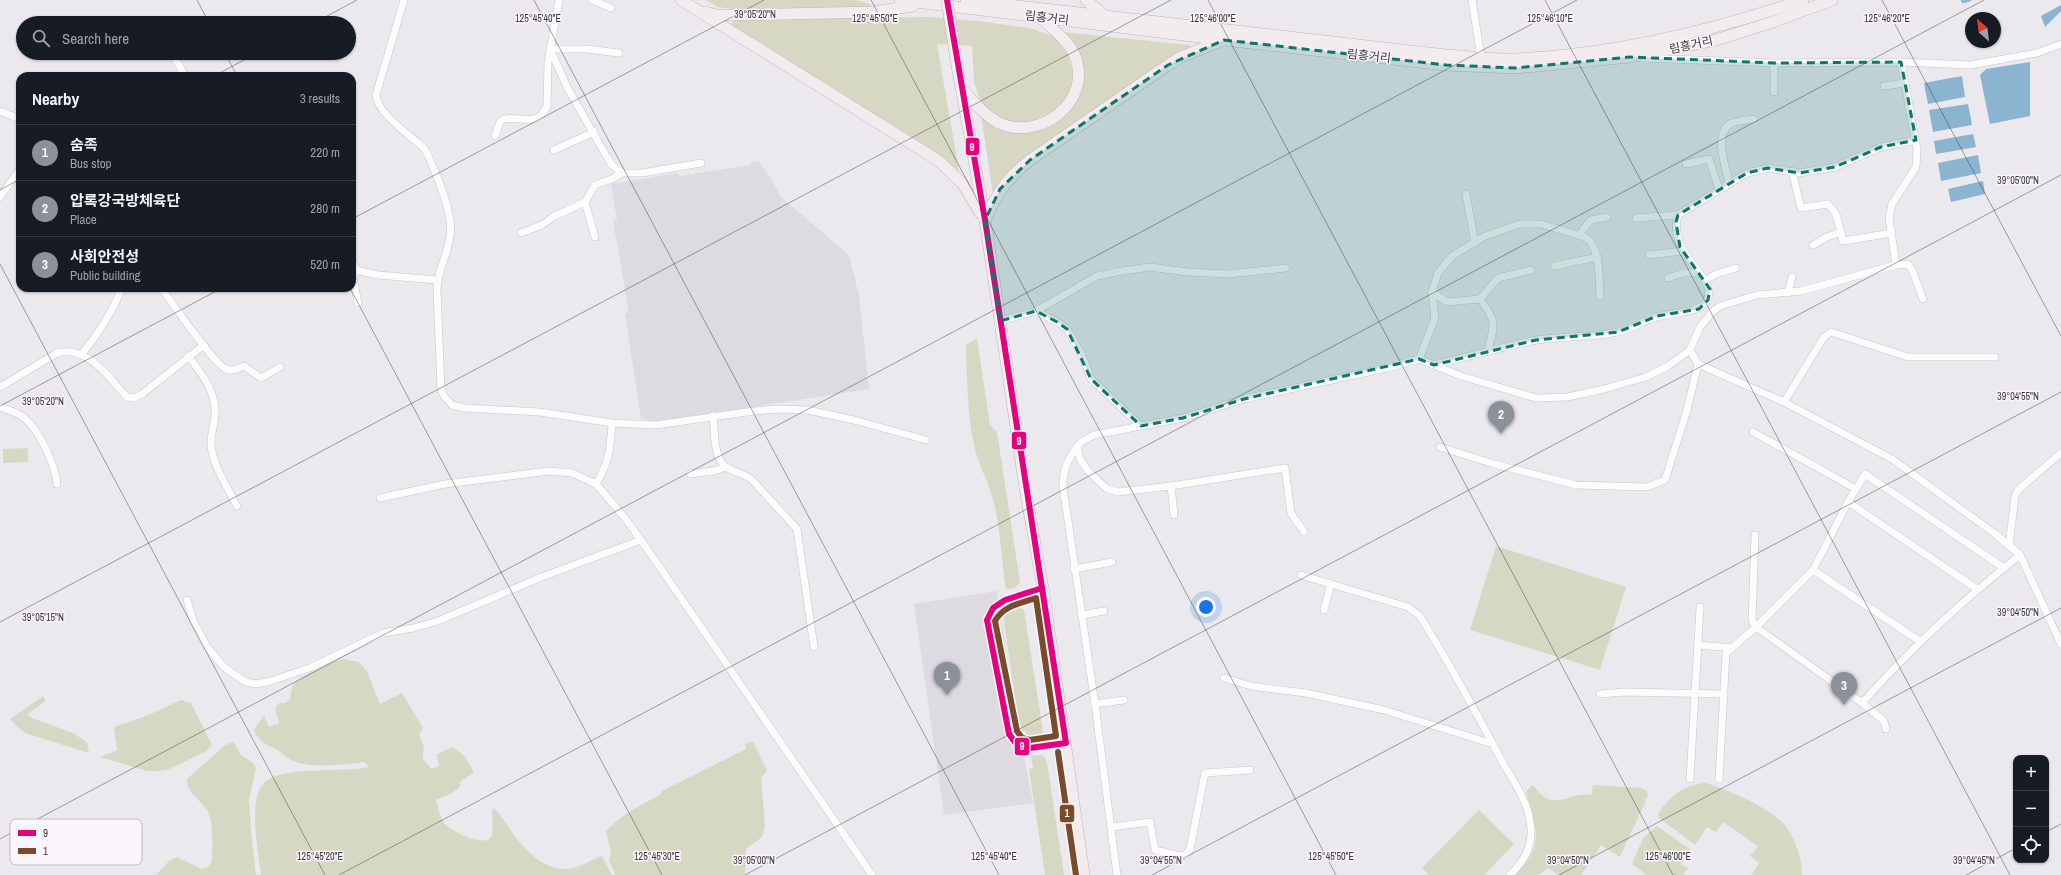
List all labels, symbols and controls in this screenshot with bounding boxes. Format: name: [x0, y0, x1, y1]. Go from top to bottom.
street label: 림흥거리: [1024, 7, 1070, 29]
text: 39°05'20"N: [734, 8, 776, 21]
text: 125°45'40"E: [515, 12, 561, 25]
text: 125°45'50"E: [852, 12, 898, 25]
text: 125°46'00"E: [1190, 12, 1236, 25]
text: 125°46'10"E: [1527, 12, 1573, 25]
text: 125°46'20"E: [1864, 12, 1910, 25]
north arrow: [1965, 12, 2001, 48]
search box: [16, 16, 356, 60]
icon: search: [30, 27, 52, 49]
text: Search here: [62, 28, 129, 49]
street label: 림흥거리: [1668, 33, 1714, 57]
street label: 림흥거리: [1346, 46, 1392, 66]
text: Nearby: [32, 87, 79, 110]
text: 3 results: [300, 90, 340, 107]
text: 숨족: [70, 134, 98, 155]
line badge: 9: [965, 137, 980, 156]
text: 9: [969, 140, 975, 154]
text: 1: [42, 144, 48, 161]
text: 220 m: [310, 144, 340, 161]
text: Bus stop: [70, 155, 111, 172]
text: 39°05'00"N: [1997, 174, 2039, 187]
text: 압록강국방체육단: [70, 190, 180, 211]
text: 2: [42, 200, 48, 217]
text: 280 m: [310, 200, 340, 217]
text: Place: [70, 211, 97, 228]
text: 사회안전성: [70, 246, 139, 267]
text: 3: [42, 256, 48, 273]
text: 520 m: [310, 256, 340, 273]
text: Public building: [70, 267, 141, 284]
text: 39°04'55"N: [1997, 390, 2039, 403]
text: 39°05'20"N: [22, 395, 64, 408]
pin: 2: [1488, 401, 1514, 434]
line badge: 9: [1011, 431, 1027, 450]
text: 9: [1016, 434, 1022, 448]
your location: [1196, 597, 1216, 617]
text: 39°04'50"N: [1997, 606, 2039, 619]
text: 39°05'15"N: [22, 611, 64, 624]
pin: 1: [934, 662, 960, 695]
pin: 3: [1831, 672, 1857, 705]
line badge: 9: [1014, 737, 1030, 756]
text: 9: [1019, 739, 1025, 753]
map controls: [2013, 755, 2049, 863]
button: +: [2013, 755, 2049, 791]
button: −: [2013, 791, 2049, 827]
line badge: 1: [1059, 804, 1075, 823]
text: 1: [1064, 806, 1070, 820]
legend: [10, 819, 142, 865]
text: 9: [43, 826, 48, 840]
button: locate: [2013, 827, 2049, 863]
text: 1: [43, 844, 48, 858]
text: 125°45'20"E: [297, 850, 343, 863]
text: 125°45'30"E: [634, 850, 680, 863]
text: 125°45'40"E: [971, 850, 1017, 863]
text: 125°45'50"E: [1308, 850, 1354, 863]
text: 125°46'00"E: [1645, 850, 1691, 863]
text: 39°05'00"N: [733, 854, 775, 867]
text: 39°04'55"N: [1140, 854, 1182, 867]
text: 39°04'50"N: [1547, 854, 1589, 867]
text: 39°04'45"N: [1953, 854, 1995, 867]

